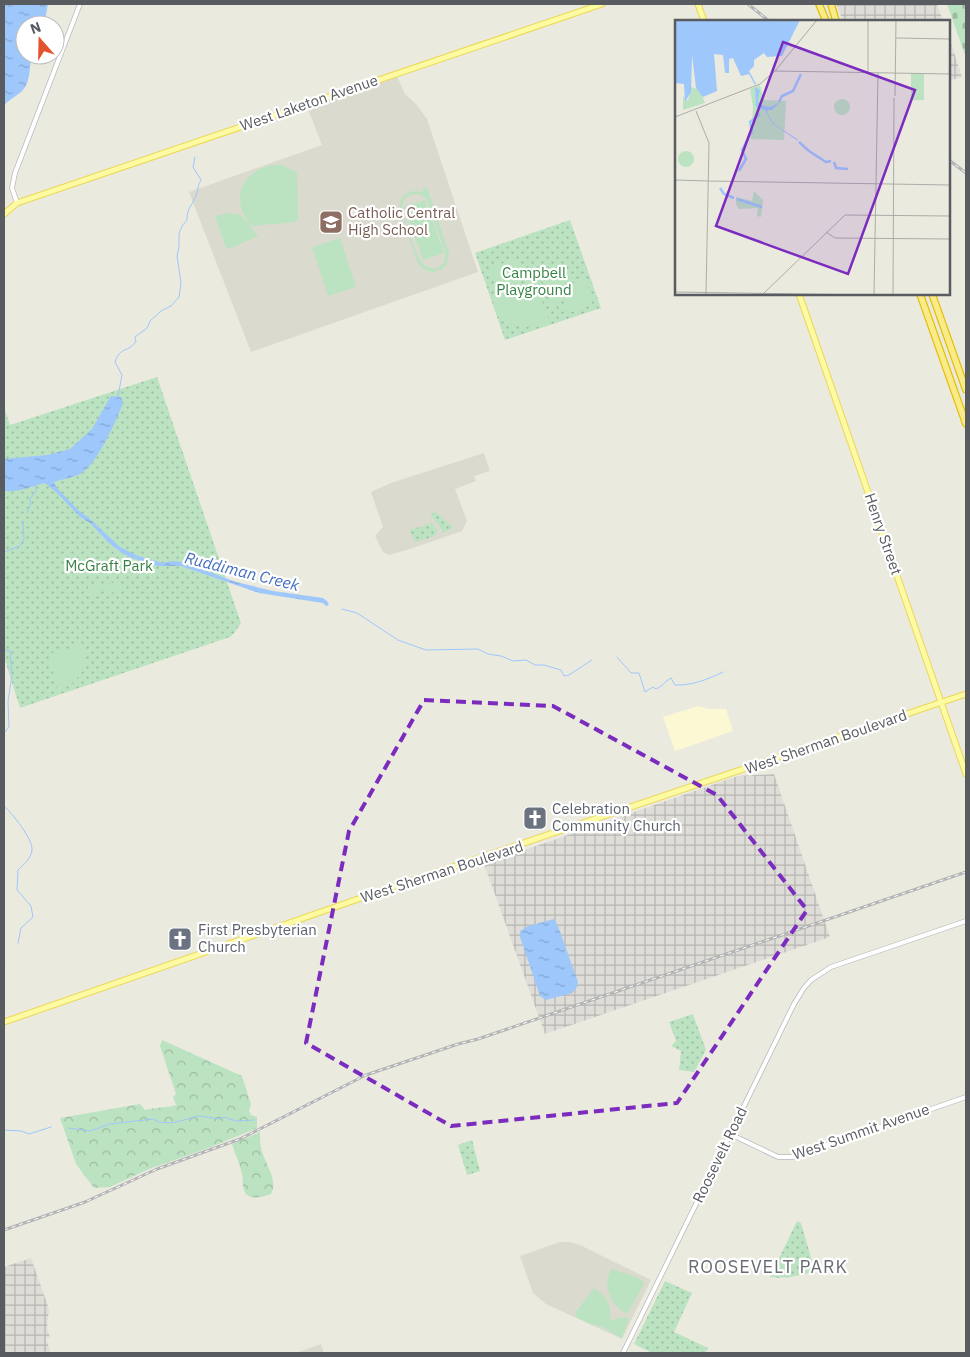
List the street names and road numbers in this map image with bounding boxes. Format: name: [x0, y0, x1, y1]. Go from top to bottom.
street label: West Laketon Avenue: [237, 70, 380, 135]
street label: Henry Street: [861, 490, 906, 577]
street label: West Sherman Boulevard: [742, 705, 909, 778]
street label: West Sherman Boulevard: [358, 836, 526, 907]
street label: West Summit Avenue: [790, 1099, 932, 1164]
street label: Roosevelt Road: [688, 1104, 751, 1206]

